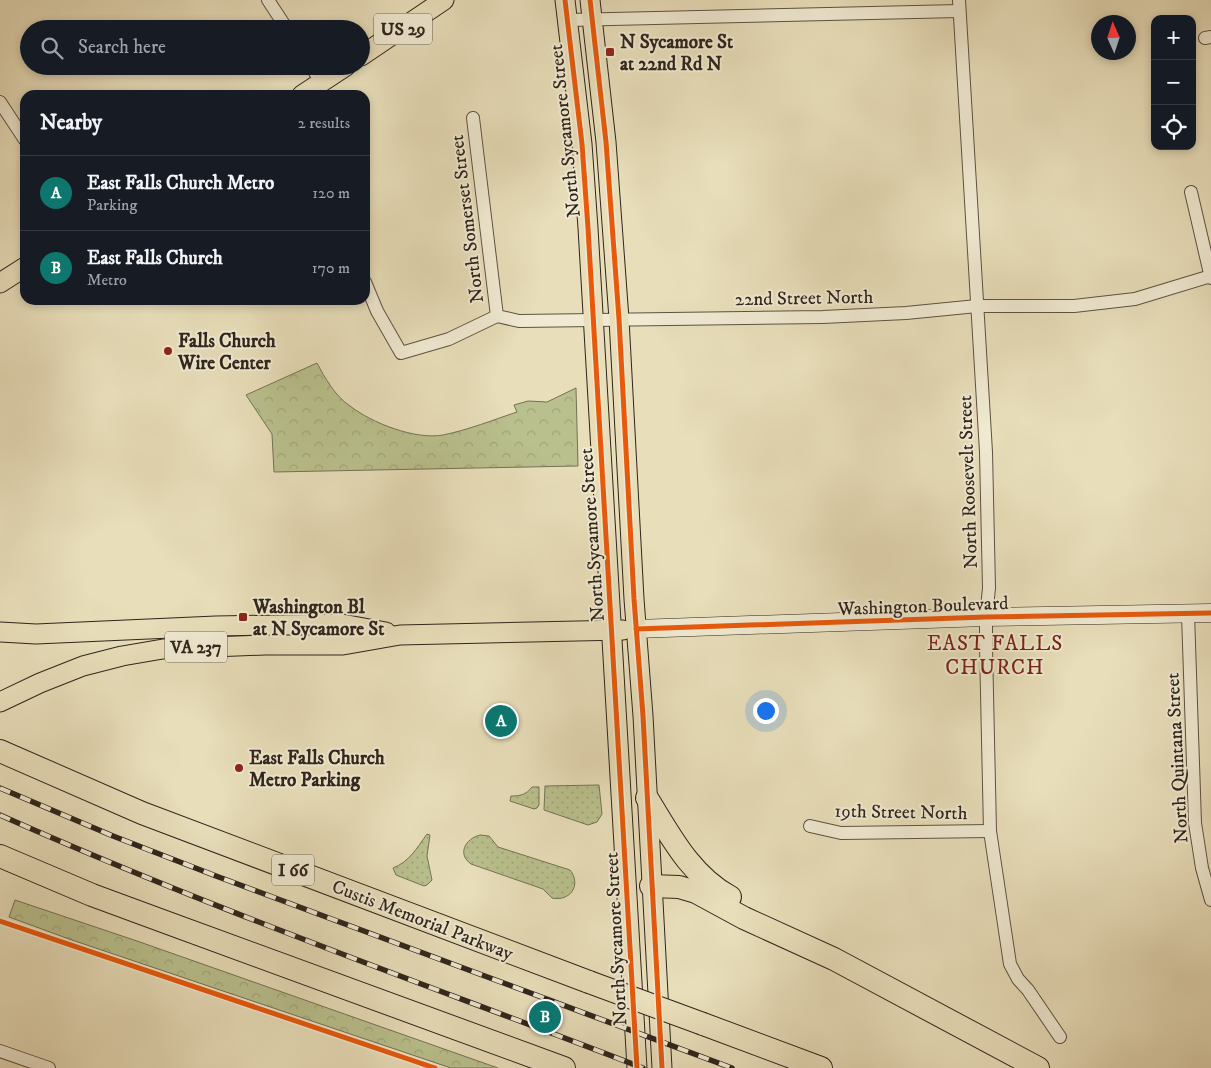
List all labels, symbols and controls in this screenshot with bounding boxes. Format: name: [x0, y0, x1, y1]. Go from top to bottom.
road number: US 29: [374, 13, 432, 44]
north arrow: [1091, 15, 1136, 60]
map controls: [1151, 15, 1196, 150]
button: +: [1151, 15, 1196, 60]
search box: [20, 20, 370, 75]
place label: N Sycamore St at 22nd Rd N: [620, 31, 734, 76]
icon: search: [38, 34, 66, 62]
text: Search here: [78, 36, 166, 59]
street label: North Sycamore Street: [545, 43, 586, 218]
marker: N Sycamore St at 22nd Rd N: [604, 46, 616, 58]
button: −: [1151, 60, 1196, 105]
button: locate: [1151, 105, 1196, 150]
text: Nearby: [40, 110, 102, 136]
text: 2 results: [298, 113, 350, 133]
street label: North Somerset Street: [446, 133, 489, 304]
text: East Falls Church Metro: [87, 172, 274, 195]
text: A: [51, 183, 61, 203]
text: 120 m: [312, 183, 350, 203]
text: Parking: [87, 195, 137, 215]
text: East Falls Church: [87, 247, 223, 270]
text: B: [51, 258, 61, 278]
text: 170 m: [312, 258, 350, 278]
text: Metro: [87, 270, 127, 290]
street label: 22nd Street North: [735, 286, 874, 311]
place label: Falls Church Wire Center: [177, 330, 277, 375]
marker: Falls Church Wire Center: [162, 345, 174, 357]
street label: North Roosevelt Street: [954, 395, 983, 569]
street label: North Sycamore Street: [575, 447, 610, 622]
street label: Washington Boulevard: [836, 592, 1009, 621]
place label: Washington Bl at N Sycamore St: [252, 596, 385, 641]
marker: Washington Bl at N Sycamore St: [237, 611, 249, 623]
district label: EAST FALLS CHURCH: [927, 631, 1063, 681]
road number: VA 237: [165, 632, 227, 662]
street label: North Quintana Street: [1162, 672, 1193, 844]
your location: [753, 698, 779, 724]
pin: A: [485, 702, 517, 740]
place label: East Falls Church Metro Parking: [249, 747, 386, 792]
marker: East Falls Church Metro Parking: [233, 762, 245, 774]
street label: 19th Street North: [834, 800, 968, 825]
street label: North Sycamore Street: [600, 852, 633, 1026]
road number: I 66: [272, 854, 314, 886]
street label: Custis Memorial Parkway: [329, 875, 517, 966]
pin: B: [529, 998, 561, 1036]

